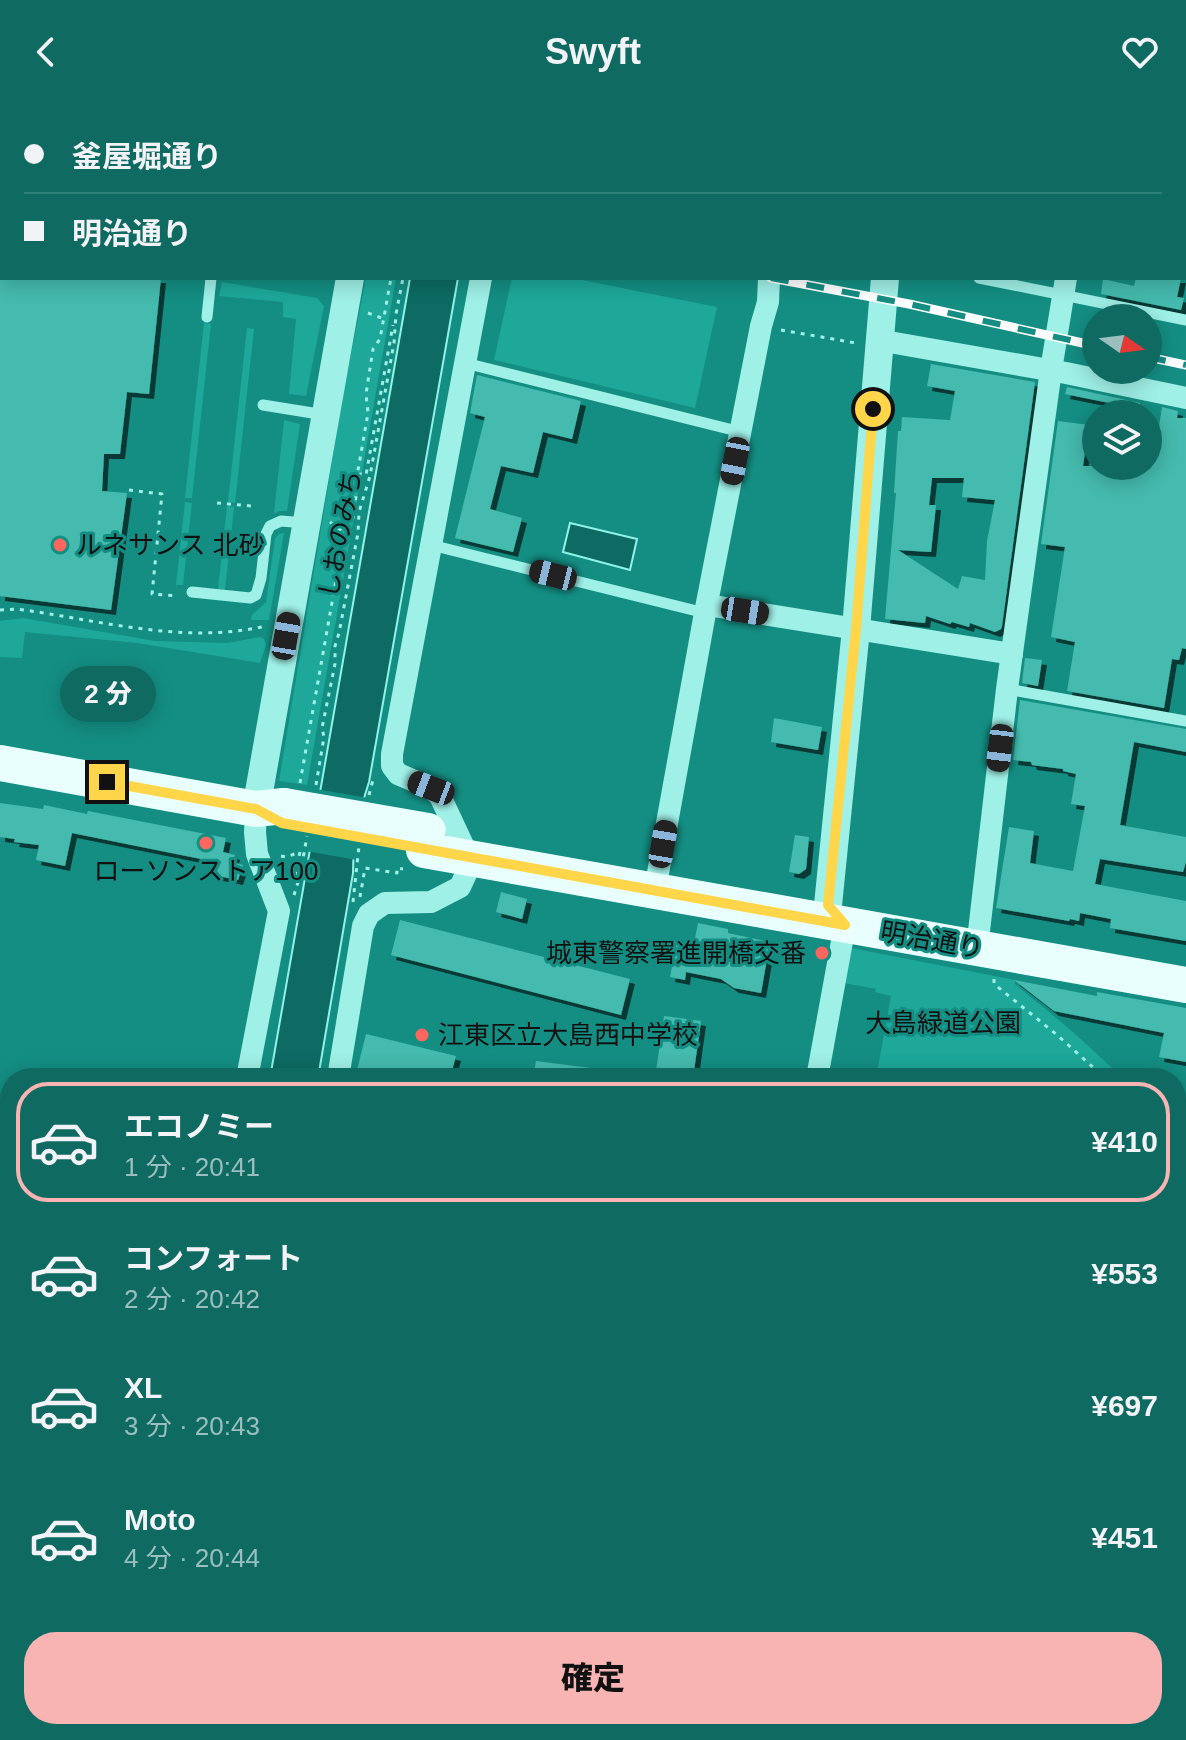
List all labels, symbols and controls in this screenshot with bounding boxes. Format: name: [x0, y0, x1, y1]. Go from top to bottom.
icon: back: [24, 30, 68, 74]
icon: heart: [1118, 30, 1162, 74]
text: Swyft: [545, 31, 641, 72]
text: 釜屋堀通り: [72, 140, 222, 173]
text: 明治通り: [72, 217, 192, 250]
north arrow: [1082, 304, 1162, 384]
map controls: [1082, 304, 1162, 480]
route start: [855, 391, 891, 427]
button: layers: [1082, 400, 1162, 480]
car: [719, 435, 751, 487]
street label: しおのみち: [313, 467, 367, 601]
place label: ルネサンス 北砂: [76, 530, 265, 560]
marker: ルネサンス 北砂: [51, 536, 69, 554]
car: [527, 558, 579, 592]
car: [719, 595, 771, 627]
car: [270, 610, 302, 662]
callout: 2 分: [59, 666, 155, 722]
text: 2 分: [84, 679, 132, 709]
car: [985, 723, 1015, 773]
route end: [89, 764, 125, 800]
car: [404, 768, 458, 808]
car: [647, 818, 679, 870]
marker: ローソンストア100: [197, 834, 215, 852]
place label: ローソンストア100: [94, 856, 318, 886]
street label: 明治通り: [878, 916, 986, 964]
place label: 城東警察署進開橋交番: [546, 938, 806, 968]
marker: 城東警察署進開橋交番: [813, 944, 831, 962]
park label: 大島緑道公園: [865, 1008, 1021, 1038]
place label: 江東区立大島西中学校: [438, 1020, 698, 1050]
marker: 江東区立大島西中学校: [413, 1026, 431, 1044]
icon: car: [28, 1106, 100, 1178]
text: エコノミー: [124, 1110, 274, 1143]
text: ¥410: [1091, 1125, 1158, 1158]
text: 1 分 · 20:41: [124, 1152, 260, 1182]
icon: car: [28, 1238, 100, 1310]
text: コンフォート: [124, 1242, 303, 1275]
text: ¥553: [1091, 1257, 1158, 1290]
text: 2 分 · 20:42: [124, 1284, 260, 1314]
icon: car: [28, 1370, 100, 1442]
text: XL: [124, 1371, 162, 1404]
text: ¥697: [1091, 1389, 1158, 1422]
text: 3 分 · 20:43: [124, 1411, 260, 1441]
icon: car: [28, 1502, 100, 1574]
text: Moto: [124, 1503, 196, 1536]
text: ¥451: [1091, 1521, 1158, 1554]
text: 4 分 · 20:44: [124, 1543, 260, 1573]
button: 確定: [24, 1632, 1162, 1724]

